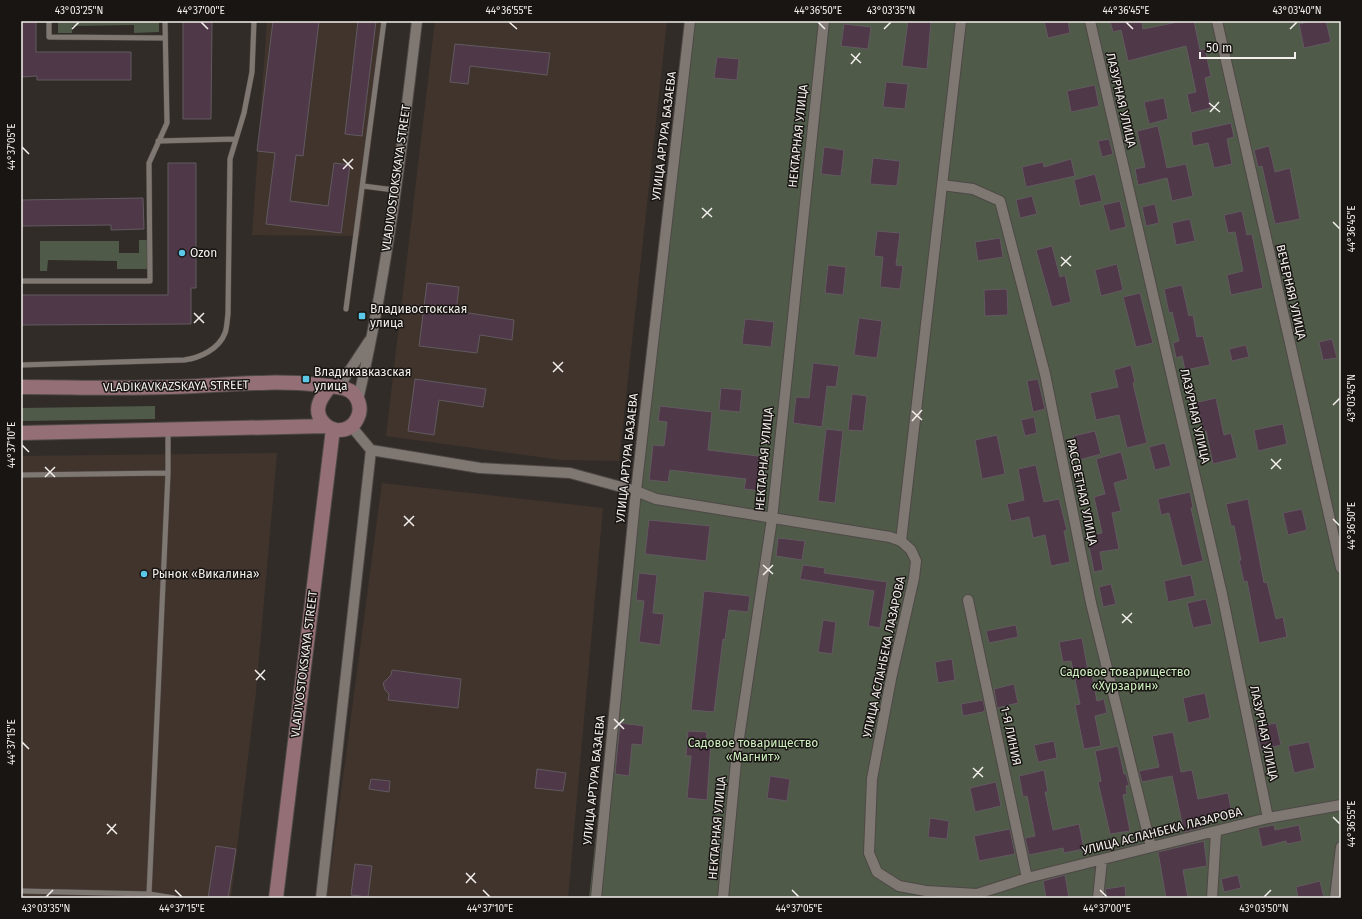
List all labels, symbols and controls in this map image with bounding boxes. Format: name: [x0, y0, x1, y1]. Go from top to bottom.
text: 43°03'25"N: [55, 5, 103, 17]
text: 44°37'00"E: [177, 5, 225, 17]
text: 44°36'55"E: [485, 5, 533, 17]
text: 44°36'50"E: [794, 5, 842, 17]
text: 43°03'35"N: [867, 5, 915, 17]
text: 44°36'45"E: [1102, 5, 1150, 17]
text: 43°03'40"N: [1272, 5, 1322, 17]
scale bar: [1200, 34, 1295, 60]
text: 50 m: [1206, 41, 1232, 55]
street label: ЛАЗУРНАЯ УЛИЦА: [1103, 51, 1139, 149]
street label: УЛИЦА АРТУРА БАЗАЕВА: [649, 70, 679, 201]
street label: НЕКТАРНАЯ УЛИЦА: [786, 84, 810, 188]
street label: VLADIVOSTOKSKAYA STREET: [379, 103, 413, 252]
text: 44°37'05"E: [6, 123, 18, 171]
text: 44°36'45"E: [1346, 205, 1358, 253]
street label: ВЕЧЕРНЯЯ УЛИЦА: [1273, 243, 1309, 341]
place label: Ozon: [190, 246, 217, 260]
marker: Ozon: [177, 248, 187, 258]
place label: Владивостокская улица: [370, 302, 467, 330]
marker: Владивостокская улица: [357, 311, 367, 321]
place label: Владикавказская улица: [314, 365, 411, 393]
street label: ЛАЗУРНАЯ УЛИЦА: [1177, 367, 1213, 465]
marker: Владикавказская улица: [301, 374, 311, 384]
text: 43°03'45"N: [1346, 374, 1358, 422]
street label: VLADIKAVKAZSKAYA STREET: [103, 378, 250, 394]
street label: УЛИЦА АРТУРА БАЗАЕВА: [613, 392, 641, 523]
street label: НЕКТАРНАЯ УЛИЦА: [753, 407, 776, 511]
text: 44°37'10"E: [6, 422, 18, 468]
street label: РАССВЕТНАЯ УЛИЦА: [1064, 437, 1100, 547]
text: 44°36'50"E: [1346, 502, 1358, 550]
place label: Рынок «Викалина»: [152, 567, 260, 581]
marker: Рынок «Викалина»: [139, 569, 149, 579]
street label: УЛИЦА АСЛАНБЕКА ЛАЗАРОВА: [860, 575, 908, 739]
street label: VLADIVOSTOKSKAYA STREET: [288, 589, 320, 738]
park label: Садовое товарищество «Хурзарин»: [1060, 665, 1190, 693]
street label: ЛАЗУРНАЯ УЛИЦА: [1247, 684, 1281, 782]
street label: 1-Я ЛИНИЯ: [998, 705, 1024, 767]
street label: УЛИЦА АРТУРА БАЗАЕВА: [580, 714, 608, 845]
text: 44°37'15"E: [6, 719, 18, 765]
park label: Садовое товарищество «Магнит»: [688, 736, 818, 764]
street label: НЕКТАРНАЯ УЛИЦА: [706, 776, 729, 880]
text: 44°36'55"E: [1346, 800, 1358, 848]
street label: УЛИЦА АСЛАНБЕКА ЛАЗАРОВА: [1080, 804, 1244, 858]
text: 43°03'35"N: [22, 903, 70, 915]
text: 44°37'15"E: [159, 903, 205, 915]
text: 44°37'10"E: [467, 903, 513, 915]
text: 44°37'05"E: [775, 903, 823, 915]
text: 44°37'00"E: [1083, 903, 1131, 915]
text: 43°03'50"N: [1239, 903, 1289, 915]

